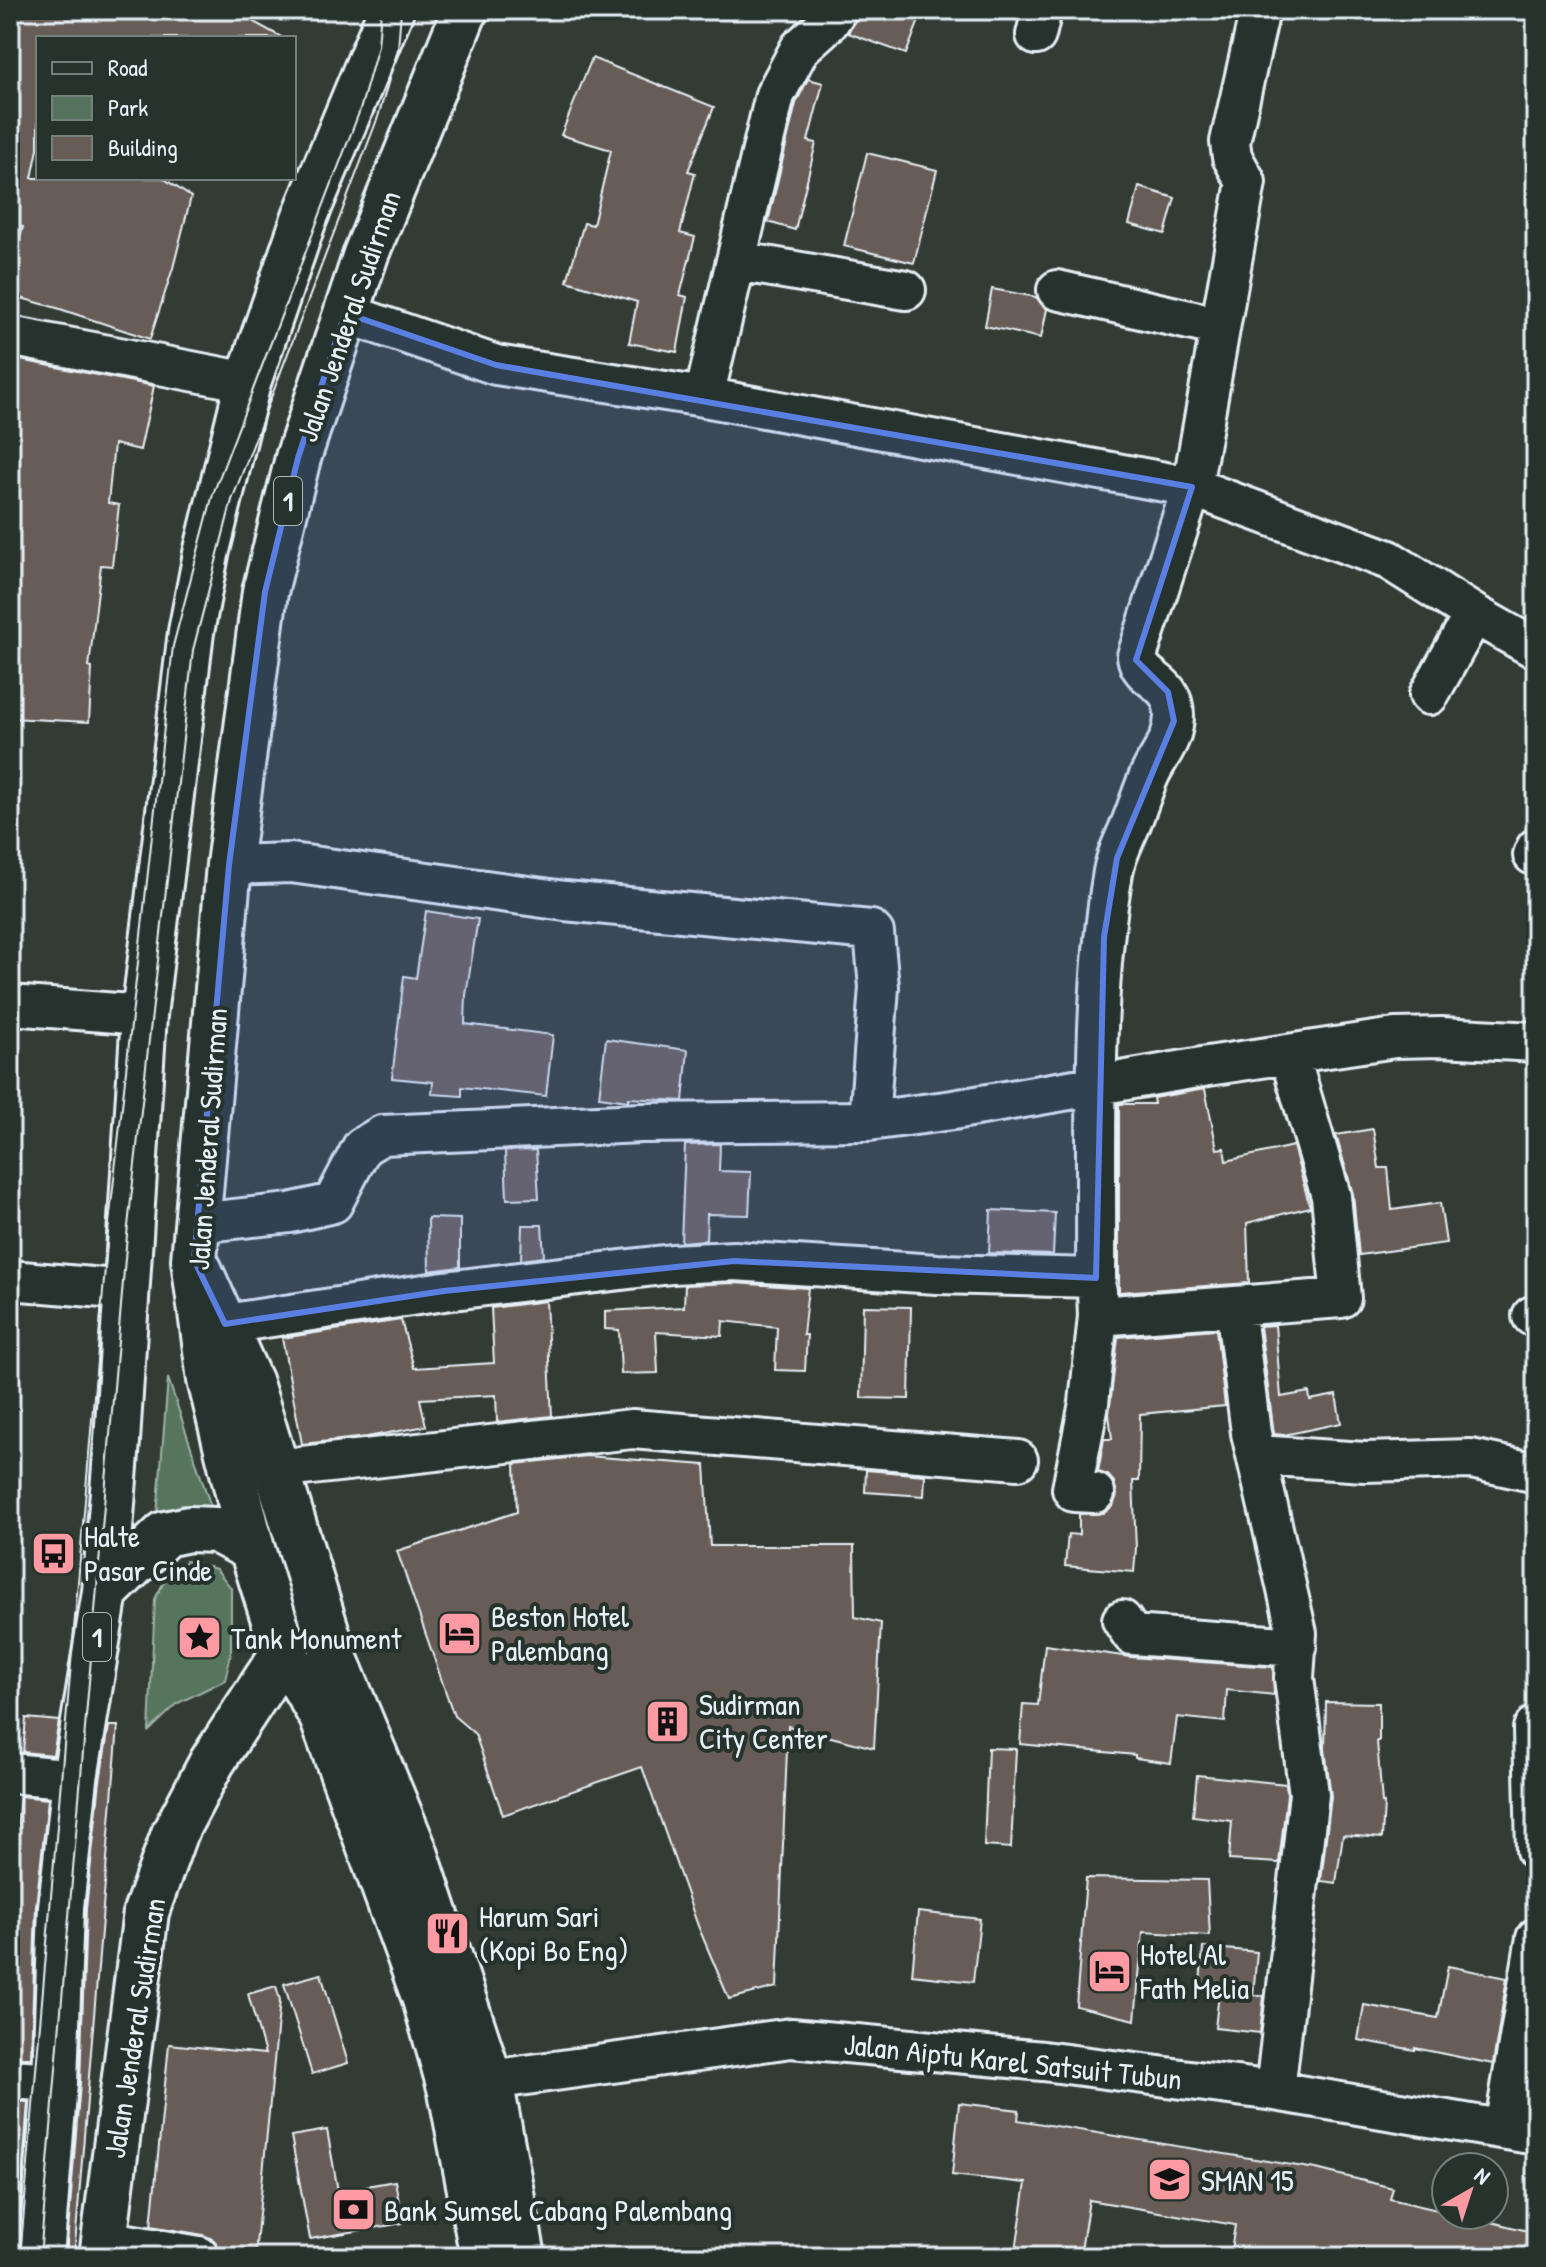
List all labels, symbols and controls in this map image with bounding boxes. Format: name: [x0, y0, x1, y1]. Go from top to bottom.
legend: [36, 36, 296, 180]
text: Road: [108, 51, 147, 83]
text: Park: [108, 91, 148, 123]
text: Building: [108, 131, 178, 163]
street label: Jalan Jenderal Sudirman: [286, 185, 410, 447]
road number: 1: [274, 477, 302, 525]
street label: Jalan Jenderal Sudirman: [178, 1006, 236, 1272]
place label: Halte Pasar Cinde: [84, 1516, 212, 1590]
bus stop icon: Halte Pasar Cinde: [29, 1529, 77, 1577]
place label: Beston Hotel Palembang: [491, 1596, 629, 1670]
hotel icon: Beston Hotel Palembang: [436, 1609, 484, 1657]
road number: 1: [83, 1613, 111, 1661]
place icon: Tank Monument: [176, 1614, 224, 1662]
place label: Tank Monument: [231, 1618, 402, 1658]
place label: Sudirman City Center: [699, 1684, 828, 1758]
building icon: Sudirman City Center: [644, 1697, 692, 1745]
street label: Jalan Jenderal Sudirman: [94, 1895, 174, 2161]
place label: Harum Sari (Kopi Bo Eng): [479, 1896, 629, 1970]
restaurant icon: Harum Sari (Kopi Bo Eng): [424, 1909, 472, 1957]
place label: Hotel Al Fath Melia: [1139, 1934, 1249, 2008]
hotel icon: Hotel Al Fath Melia: [1085, 1947, 1133, 1995]
street label: Jalan Aiptu Karel Satsuit Tubun: [842, 2023, 1184, 2099]
north arrow: [1430, 2151, 1510, 2231]
school or university icon: SMAN 15: [1146, 2156, 1194, 2204]
place label: SMAN 15: [1201, 2160, 1294, 2200]
text: N: [1469, 2160, 1497, 2191]
bank icon: Bank Sumsel Cabang Palembang: [329, 2186, 377, 2234]
place label: Bank Sumsel Cabang Palembang: [384, 2190, 732, 2230]

